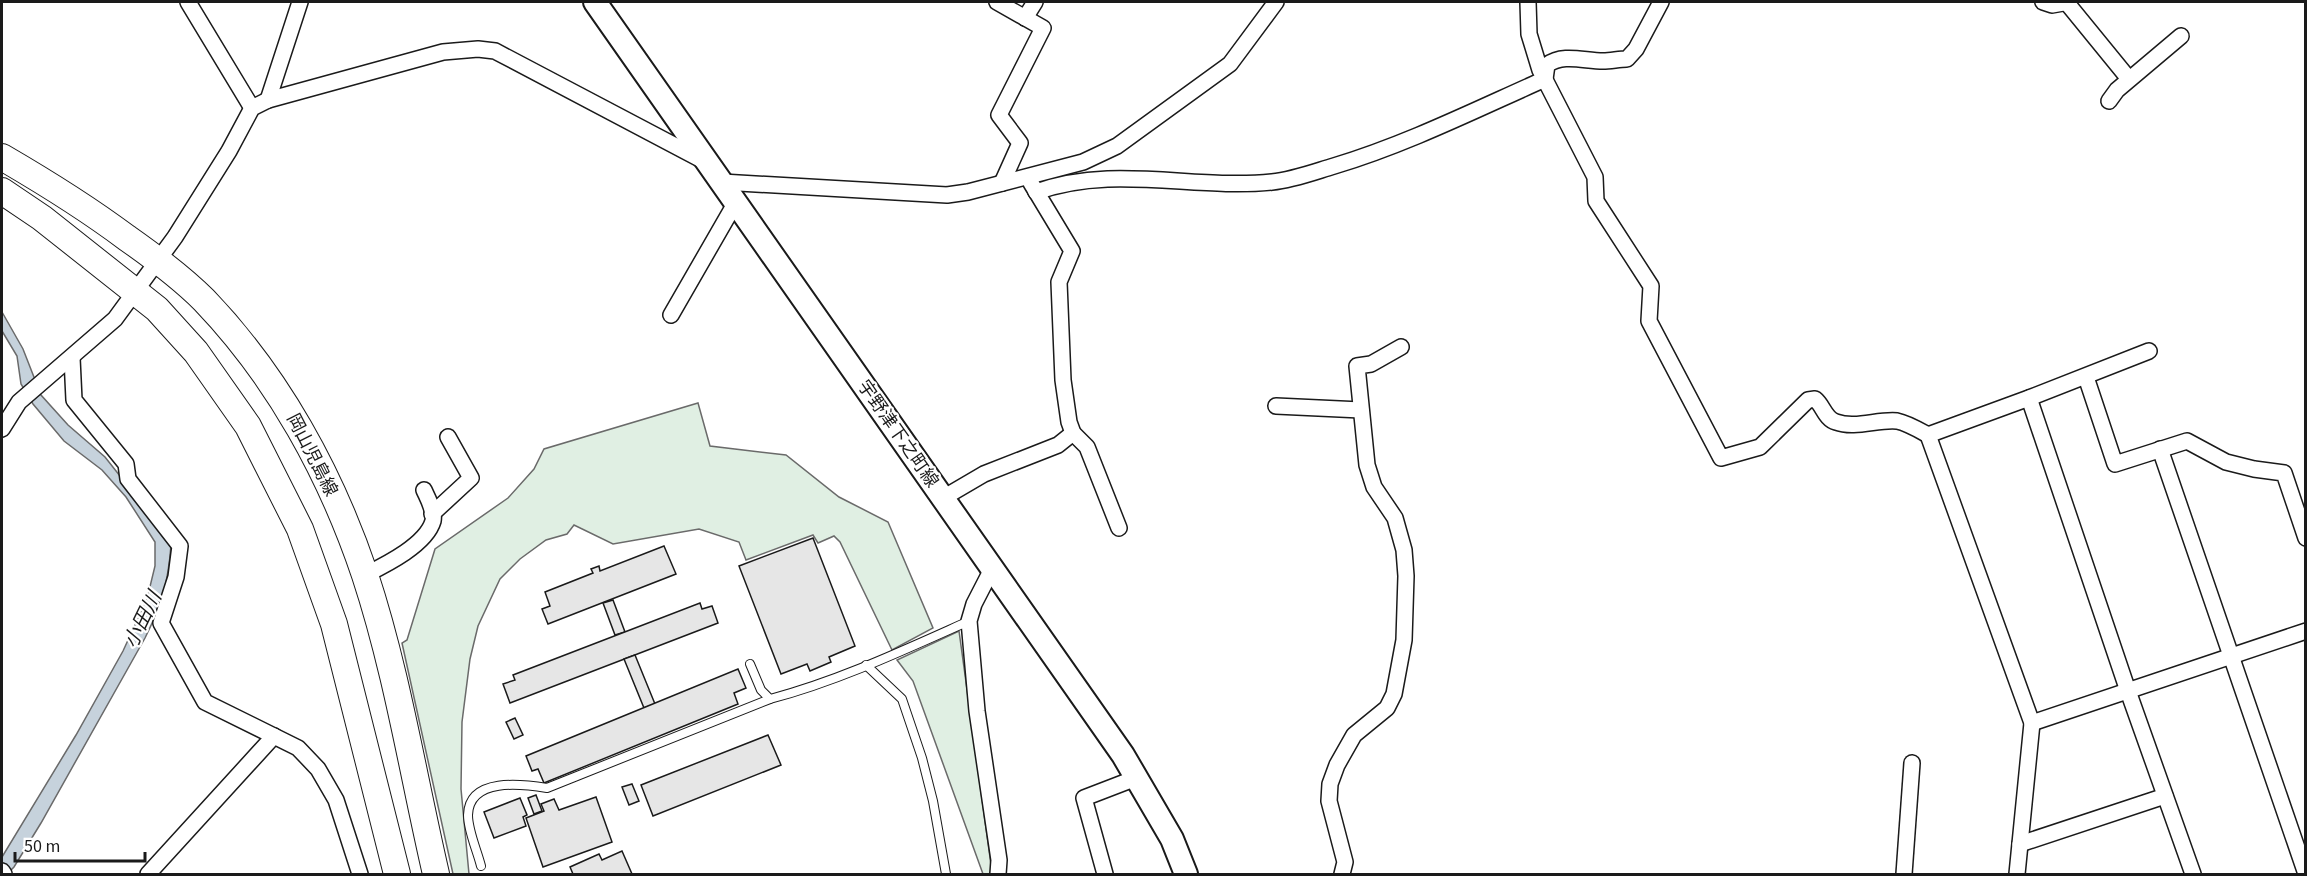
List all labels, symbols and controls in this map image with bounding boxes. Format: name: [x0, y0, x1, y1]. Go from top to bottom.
street label: 宇野津下之町線: [852, 375, 944, 493]
street label: 岡山児島線: [280, 409, 344, 501]
water label: 小田川: [117, 585, 170, 653]
scale bar: [15, 825, 146, 863]
text: 50 m: [24, 834, 60, 859]

